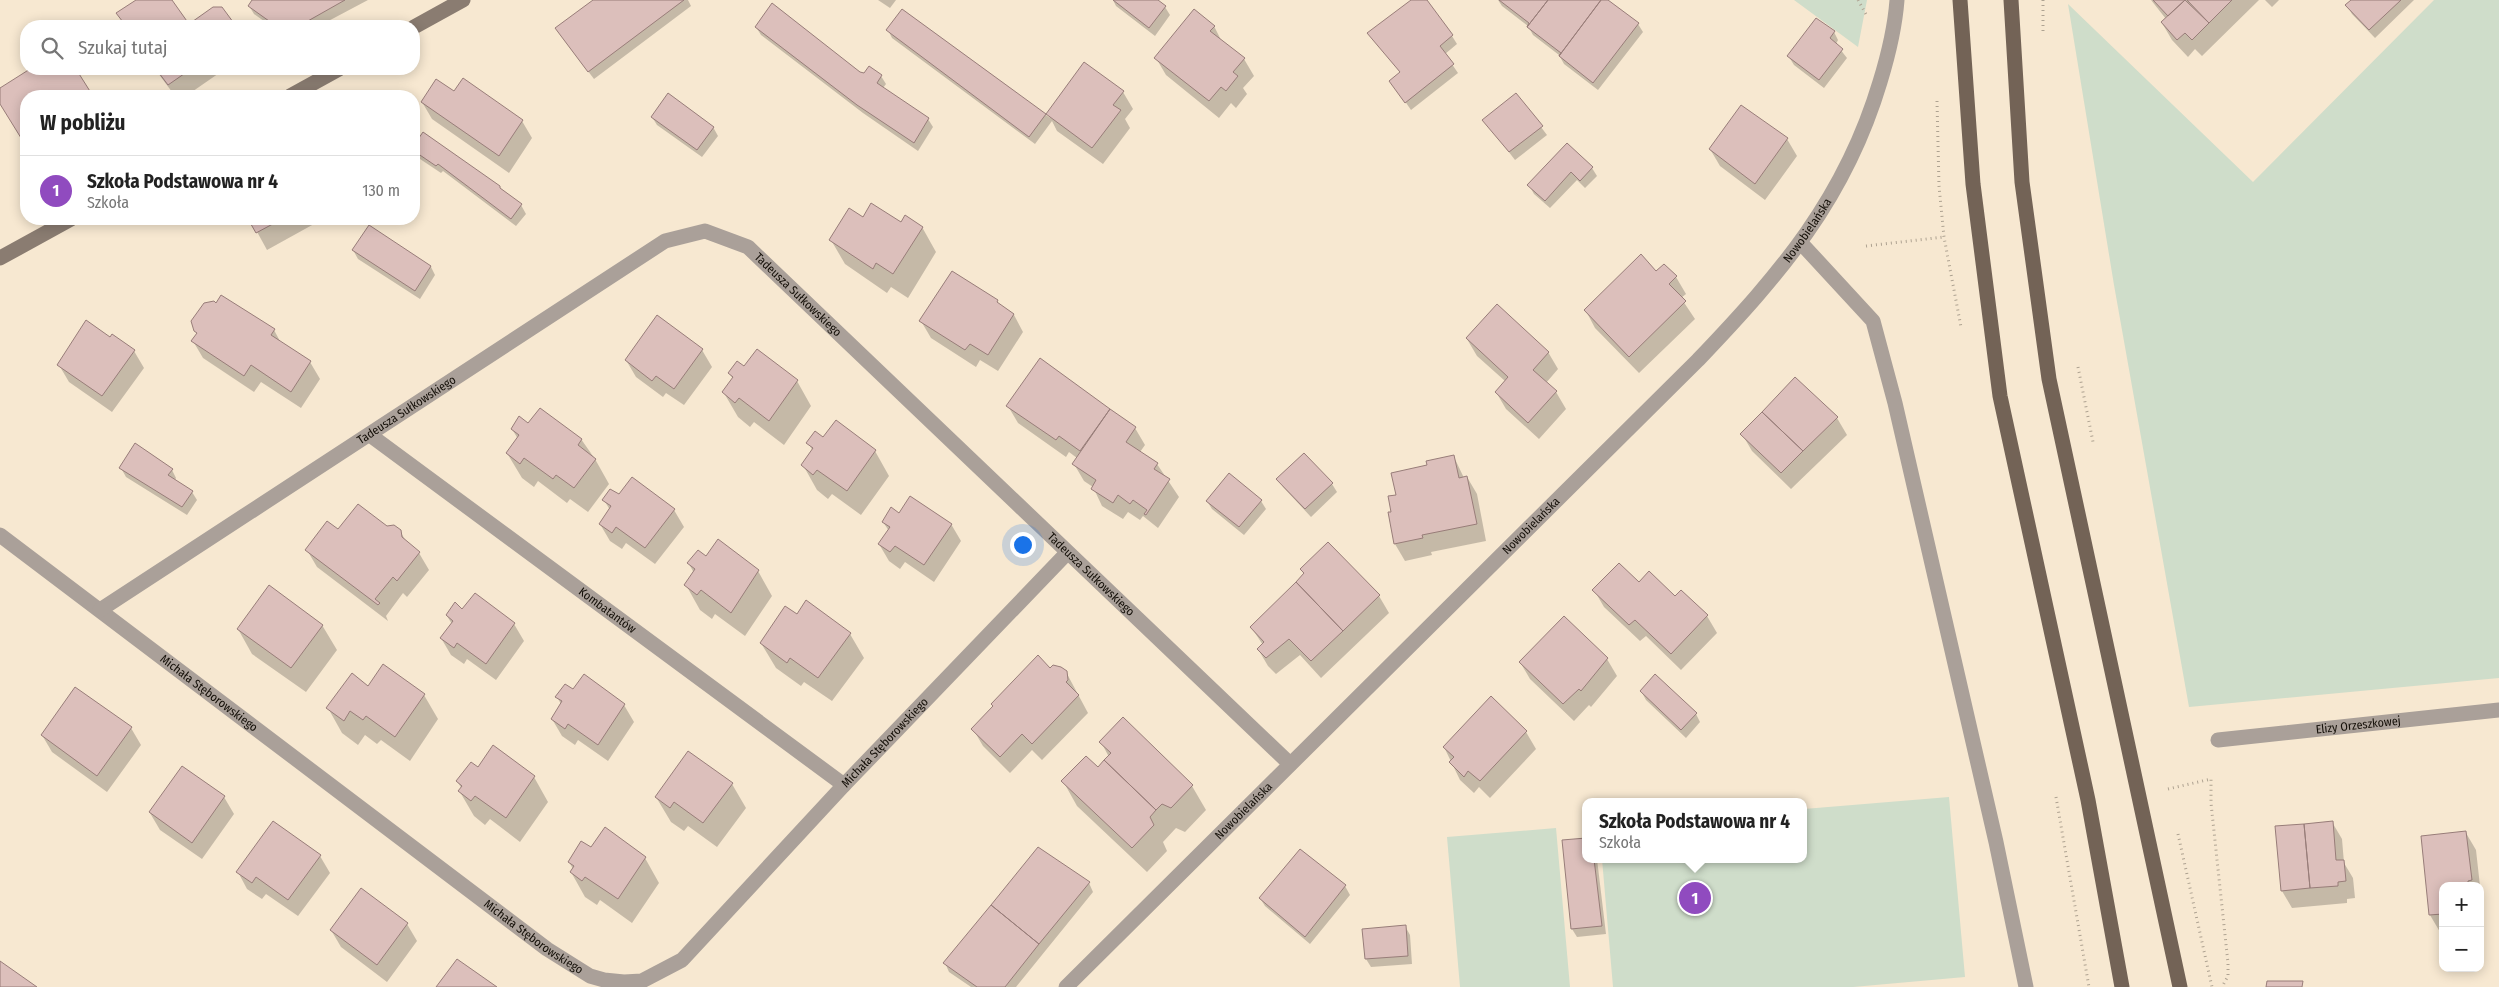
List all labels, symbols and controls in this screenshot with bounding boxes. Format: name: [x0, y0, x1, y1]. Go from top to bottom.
search box: [20, 20, 420, 75]
icon: search: [38, 34, 66, 62]
text: Szukaj tutaj: [78, 36, 168, 59]
text: W pobliżu: [40, 110, 125, 136]
text: Szkoła Podstawowa nr 4: [87, 170, 278, 193]
text: 1: [53, 181, 59, 200]
text: 130 m: [362, 181, 400, 200]
text: Szkoła: [87, 193, 129, 212]
street label: Nowobielańska: [1780, 196, 1834, 265]
street label: Tadeusza Sułkowskiego: [752, 250, 844, 339]
street label: Tadeusza Sułkowskiego: [355, 373, 458, 447]
street label: Nowobielańska: [1499, 494, 1563, 557]
street label: Tadeusza Sułkowskiego: [1045, 530, 1137, 619]
your location: [1010, 532, 1036, 558]
street label: Kombatantów: [576, 584, 639, 636]
street label: Michała Stęborowskiego: [157, 652, 260, 735]
street label: Michała Stęborowskiego: [839, 695, 931, 790]
street label: Elizy Orzeszkowej: [2315, 714, 2401, 737]
street label: Nowobielańska: [1212, 779, 1275, 842]
popup: [1582, 798, 1807, 863]
text: Szkoła Podstawowa nr 4: [1599, 810, 1790, 833]
text: Szkoła: [1599, 833, 1641, 852]
pin: 1: [1679, 879, 1711, 917]
map controls: [2439, 882, 2484, 972]
button: +: [2439, 882, 2484, 927]
street label: Michała Stęborowskiego: [481, 897, 586, 977]
button: −: [2439, 927, 2484, 972]

